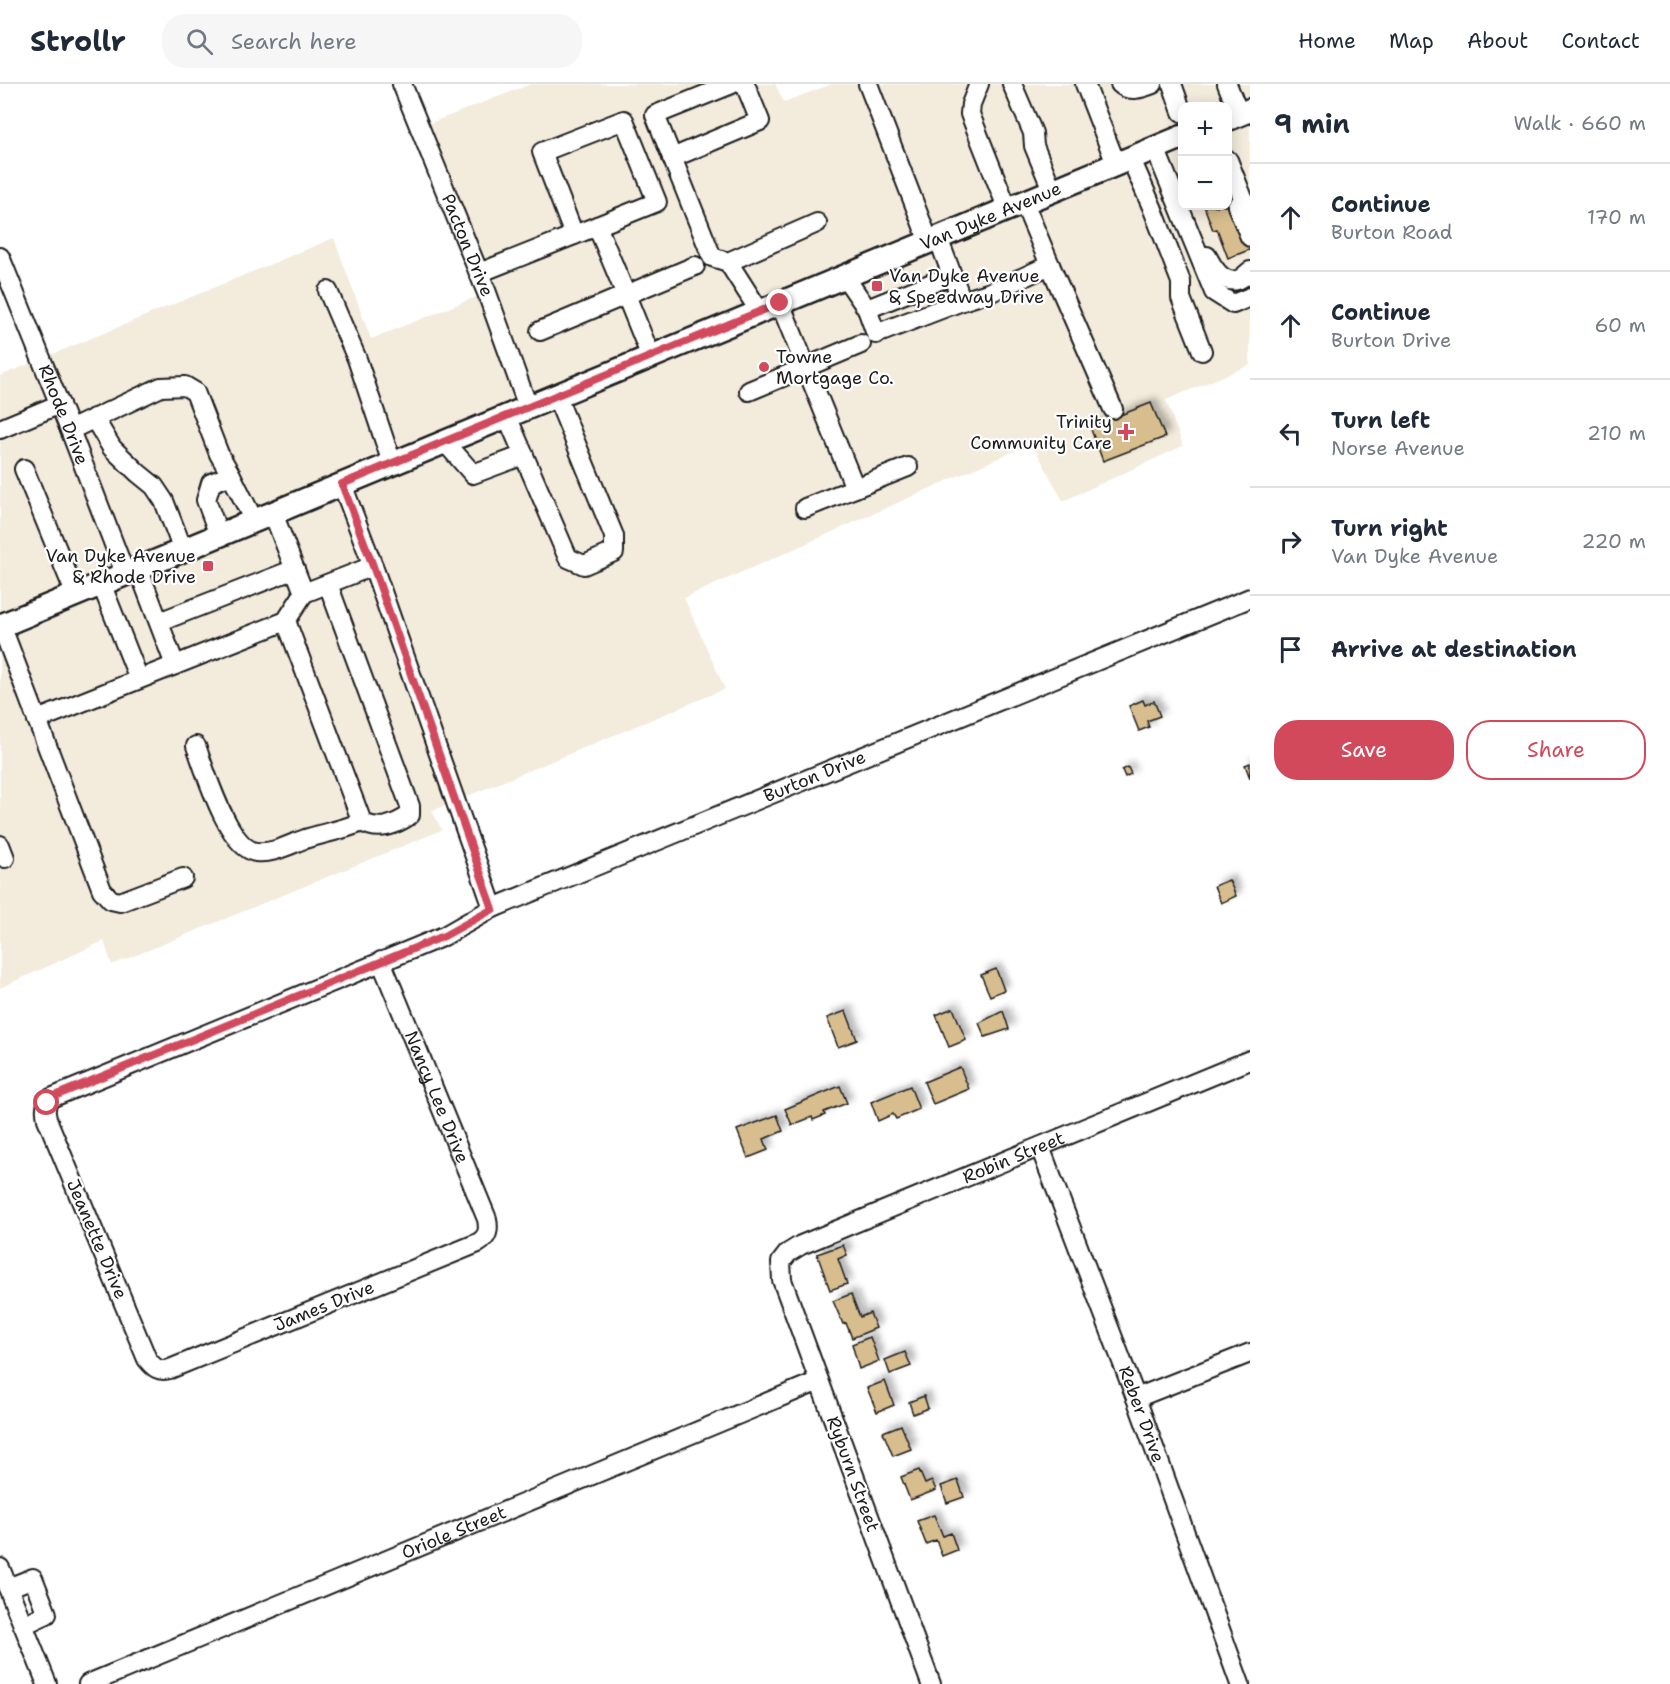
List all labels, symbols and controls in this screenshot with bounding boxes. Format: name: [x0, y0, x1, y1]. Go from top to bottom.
search box: [162, 14, 582, 68]
text: Strollr: [30, 22, 126, 60]
icon: search: [183, 25, 216, 58]
text: Search here: [231, 27, 357, 56]
text: Home: [1298, 27, 1356, 55]
text: Map: [1389, 27, 1434, 55]
text: About: [1467, 27, 1528, 55]
text: Contact: [1561, 27, 1640, 55]
map controls: [1178, 102, 1232, 210]
button: +: [1178, 102, 1232, 156]
text: 9 min: [1274, 106, 1350, 141]
text: Walk · 660 m: [1513, 110, 1646, 136]
button: −: [1178, 156, 1232, 210]
street label: Van Dyke Avenue: [916, 176, 1065, 256]
street label: Pacton Drive: [436, 190, 499, 300]
text: Continue: [1331, 190, 1431, 219]
icon: ahead: [1274, 201, 1307, 234]
text: 170 m: [1587, 204, 1646, 230]
text: Burton Road: [1331, 219, 1452, 245]
place label: Van Dyke Avenue & Speedway Drive: [889, 264, 1044, 309]
marker: Van Dyke Avenue & Speedway Drive: [870, 279, 884, 293]
route end: [766, 289, 792, 315]
text: Continue: [1331, 298, 1431, 327]
icon: ahead: [1274, 309, 1307, 342]
text: 60 m: [1594, 312, 1646, 338]
text: Burton Drive: [1331, 327, 1451, 353]
place label: Towne Mortgage Co.: [776, 345, 894, 390]
marker: Towne Mortgage Co.: [757, 360, 771, 374]
street label: Rhode Drive: [33, 361, 94, 468]
text: Turn left: [1331, 406, 1430, 435]
place label: Trinity Community Care: [970, 410, 1112, 455]
icon: left: [1274, 417, 1307, 450]
text: 210 m: [1587, 420, 1646, 446]
marker: Trinity Community Care: [1117, 423, 1135, 441]
text: Norse Avenue: [1331, 435, 1465, 461]
text: Turn right: [1331, 514, 1448, 543]
icon: right: [1274, 525, 1307, 558]
text: 220 m: [1582, 528, 1646, 554]
text: Van Dyke Avenue: [1331, 543, 1498, 569]
place label: Van Dyke Avenue & Rhode Drive: [45, 544, 196, 589]
marker: Van Dyke Avenue & Rhode Drive: [201, 559, 215, 573]
icon: arrive: [1274, 633, 1307, 666]
text: Arrive at destination: [1331, 635, 1577, 664]
button: Save: [1274, 720, 1454, 780]
button: Share: [1466, 720, 1646, 780]
street label: Burton Drive: [760, 745, 869, 808]
street label: Nancy Lee Drive: [399, 1027, 475, 1167]
route start: [33, 1089, 59, 1115]
street label: Robin Street: [959, 1126, 1068, 1189]
street label: Jeanette Drive: [61, 1175, 133, 1303]
street label: James Drive: [270, 1275, 378, 1337]
street label: Reber Drive: [1113, 1363, 1170, 1466]
street label: Ryburn Street: [821, 1413, 885, 1535]
street label: Oriole Street: [398, 1500, 510, 1565]

